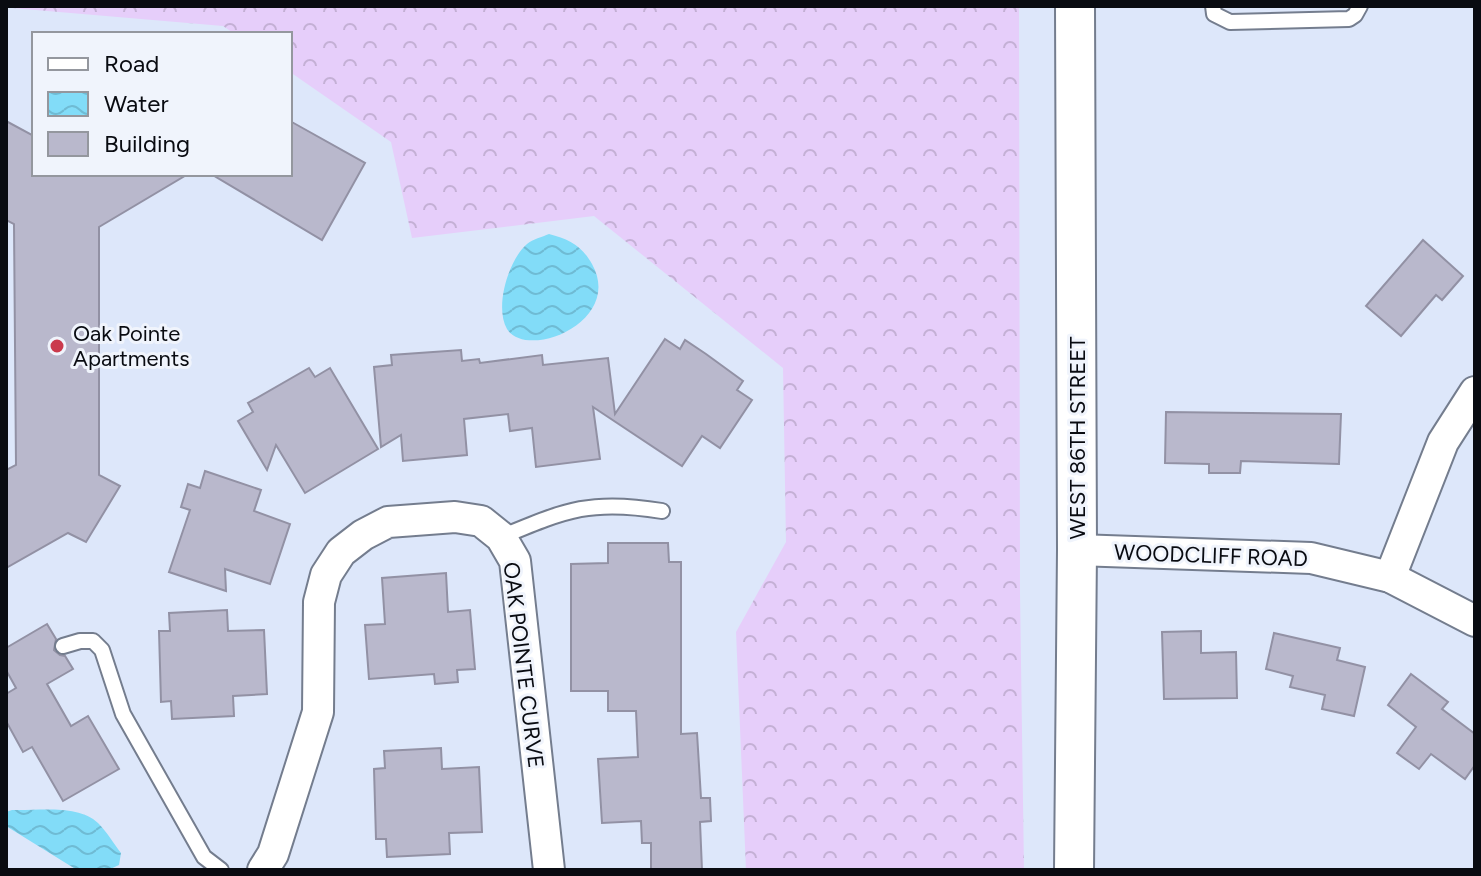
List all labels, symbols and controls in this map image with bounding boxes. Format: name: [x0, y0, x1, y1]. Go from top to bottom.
legend: [32, 32, 292, 176]
text: Road: [104, 49, 159, 78]
text: Water: [104, 89, 169, 118]
text: Building: [104, 129, 190, 158]
place label: Oak Pointe Apartments: [73, 320, 189, 372]
marker: Oak Pointe Apartments: [48, 337, 66, 355]
street label: WEST 86TH STREET: [1064, 337, 1091, 539]
street label: WOODCLIFF ROAD: [1114, 539, 1308, 572]
street label: OAK POINTE CURVE: [497, 560, 550, 770]

